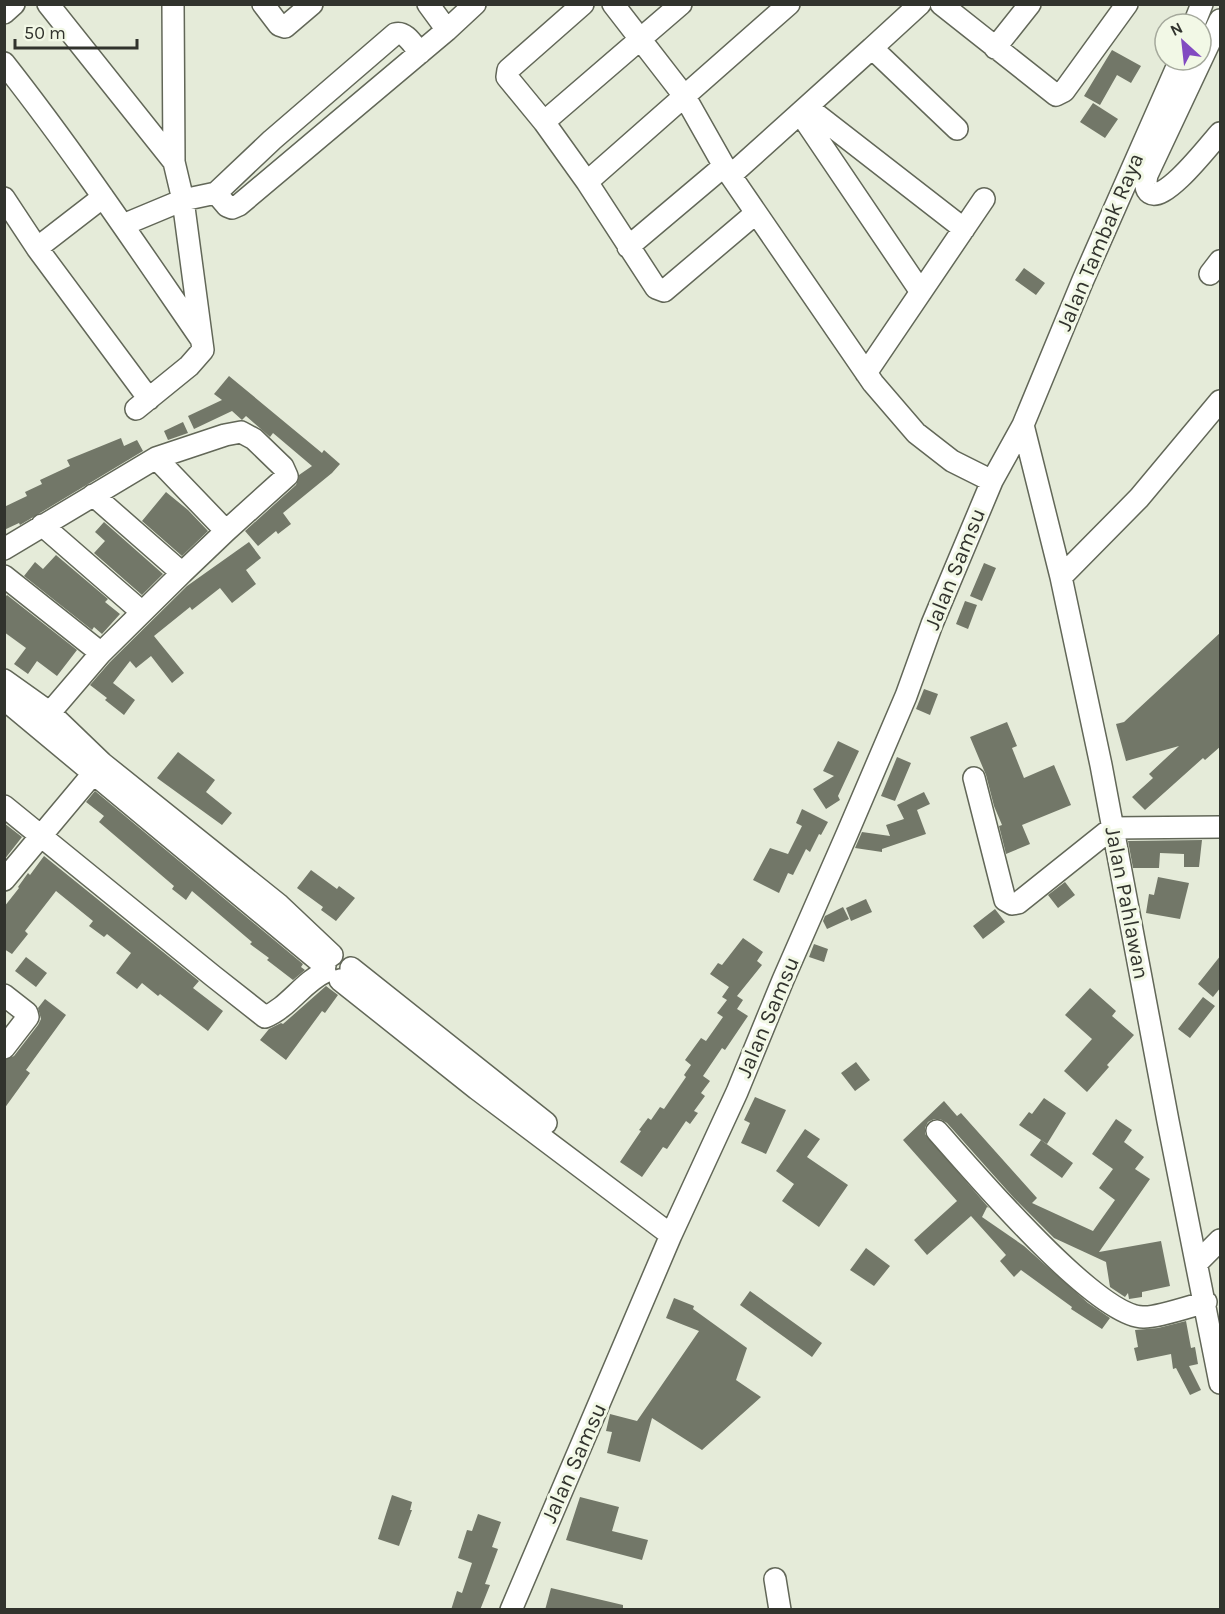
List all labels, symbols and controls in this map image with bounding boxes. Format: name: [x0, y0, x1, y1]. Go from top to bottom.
scale bar: [15, 12, 136, 50]
north arrow: [1153, 12, 1213, 72]
text: N: [1167, 18, 1186, 40]
text: 50 m: [24, 22, 66, 44]
street label: Jalan Tambak Raya: [1051, 149, 1149, 335]
street label: Jalan Samsu: [919, 504, 991, 634]
street label: Jalan Pahlawan: [1099, 824, 1155, 982]
street label: Jalan Samsu: [731, 953, 805, 1081]
street label: Jalan Samsu: [536, 1399, 612, 1527]

